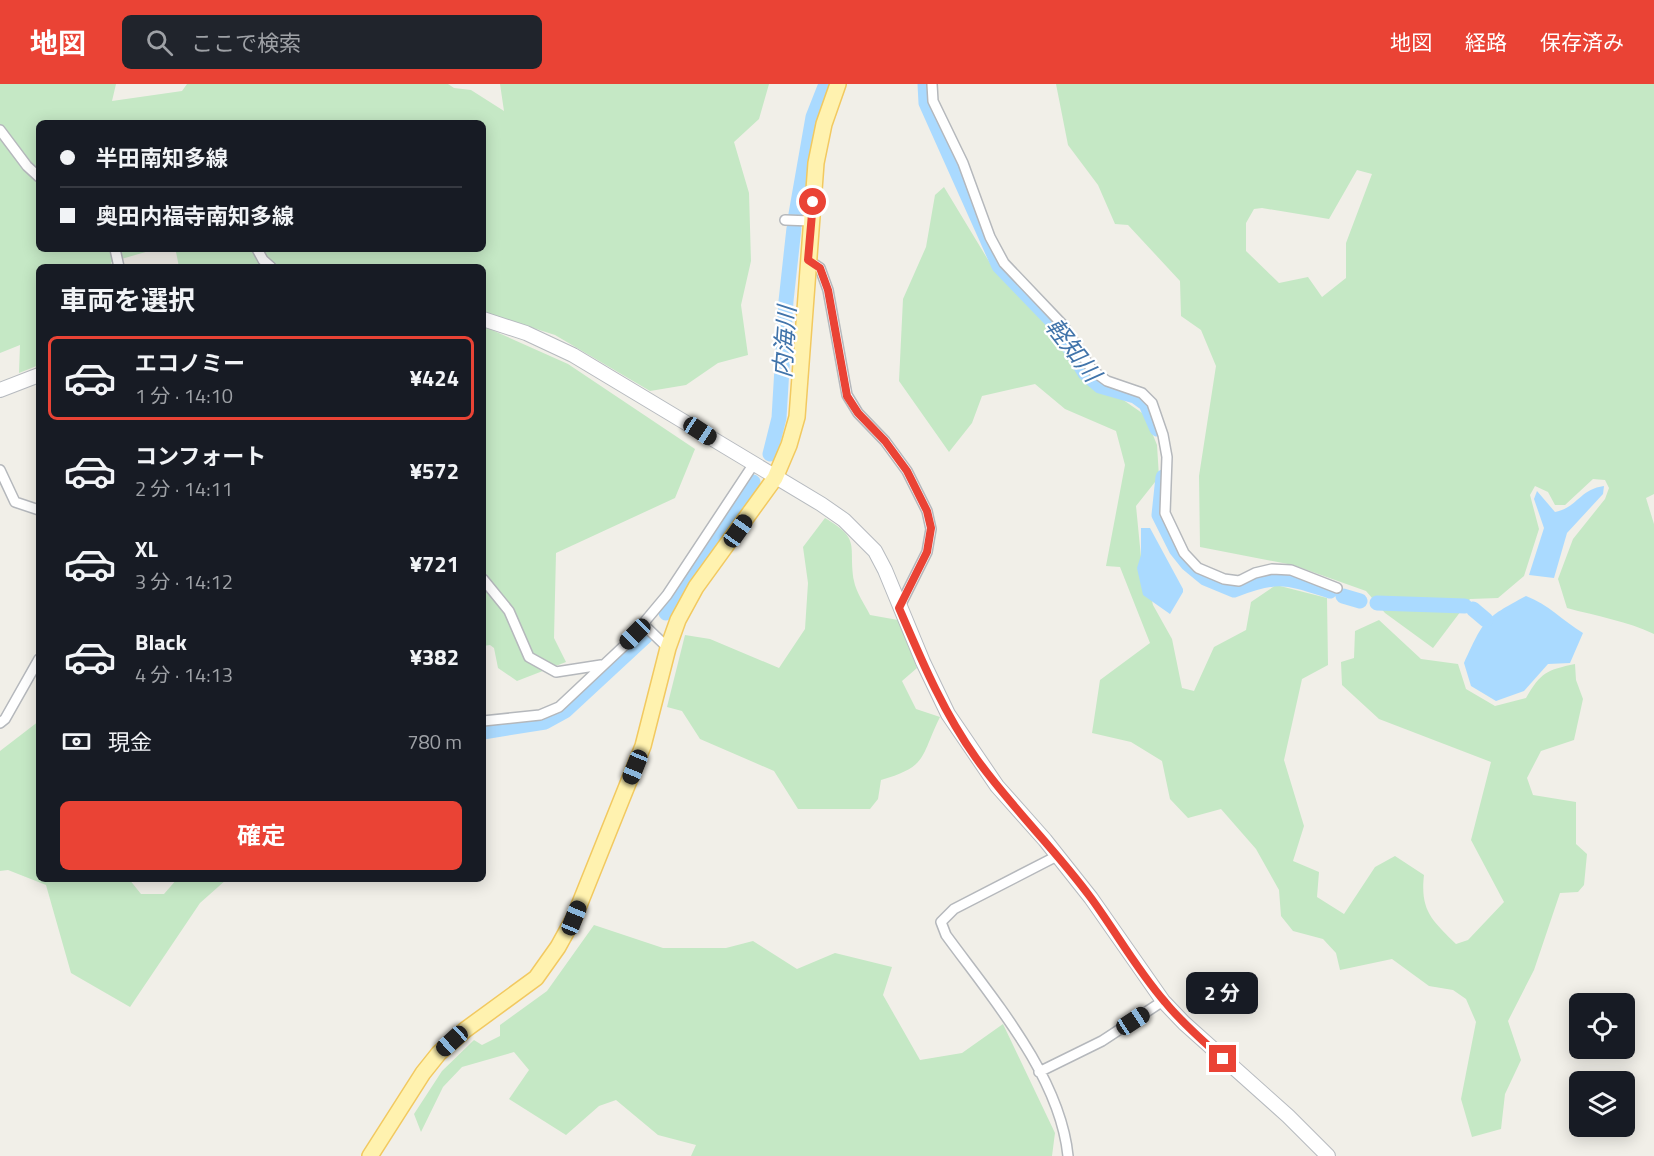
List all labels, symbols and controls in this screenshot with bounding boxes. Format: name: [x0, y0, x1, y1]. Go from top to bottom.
search box: [122, 15, 542, 69]
text: 地図: [30, 21, 86, 64]
icon: search: [143, 26, 176, 59]
text: ここで検索: [191, 26, 301, 60]
text: 地図: [1390, 26, 1432, 58]
text: 経路: [1465, 26, 1507, 58]
text: 保存済み: [1540, 26, 1624, 58]
text: 半田南知多線: [96, 141, 228, 175]
route start: [799, 188, 826, 215]
text: 奥田内福寺南知多線: [96, 199, 294, 233]
text: 車両を選択: [60, 279, 195, 320]
water label: 内海川: [764, 302, 805, 379]
water label: 軽知川: [1037, 310, 1112, 391]
text: エコノミー: [135, 346, 245, 380]
icon: car: [63, 351, 117, 405]
text: ¥424: [410, 361, 459, 395]
text: 1 分 · 14:10: [135, 380, 233, 411]
car: [680, 414, 720, 448]
text: コンフォート: [135, 439, 266, 473]
icon: car: [63, 444, 117, 498]
text: ¥572: [410, 454, 459, 488]
text: 2 分 · 14:11: [135, 473, 233, 504]
car: [720, 511, 756, 551]
text: XL: [135, 532, 158, 566]
icon: car: [63, 537, 117, 591]
text: ¥721: [410, 547, 459, 581]
text: 3 分 · 14:12: [135, 566, 233, 597]
car: [616, 615, 654, 653]
text: Black: [135, 625, 187, 659]
icon: car: [63, 630, 117, 684]
text: ¥382: [410, 640, 459, 674]
text: 4 分 · 14:13: [135, 659, 233, 690]
icon: cash: [60, 725, 93, 758]
text: 現金: [108, 725, 152, 759]
text: 780 m: [407, 726, 462, 757]
car: [620, 747, 650, 787]
button: 確定: [60, 801, 462, 870]
car: [559, 898, 589, 938]
callout: 2 分: [1187, 972, 1259, 1014]
text: 2 分: [1204, 977, 1240, 1008]
map controls: [1569, 993, 1635, 1137]
button: locate: [1569, 993, 1635, 1059]
car: [1113, 1004, 1153, 1038]
car: [433, 1022, 471, 1060]
route end: [1209, 1045, 1236, 1072]
button: layers: [1569, 1071, 1635, 1137]

